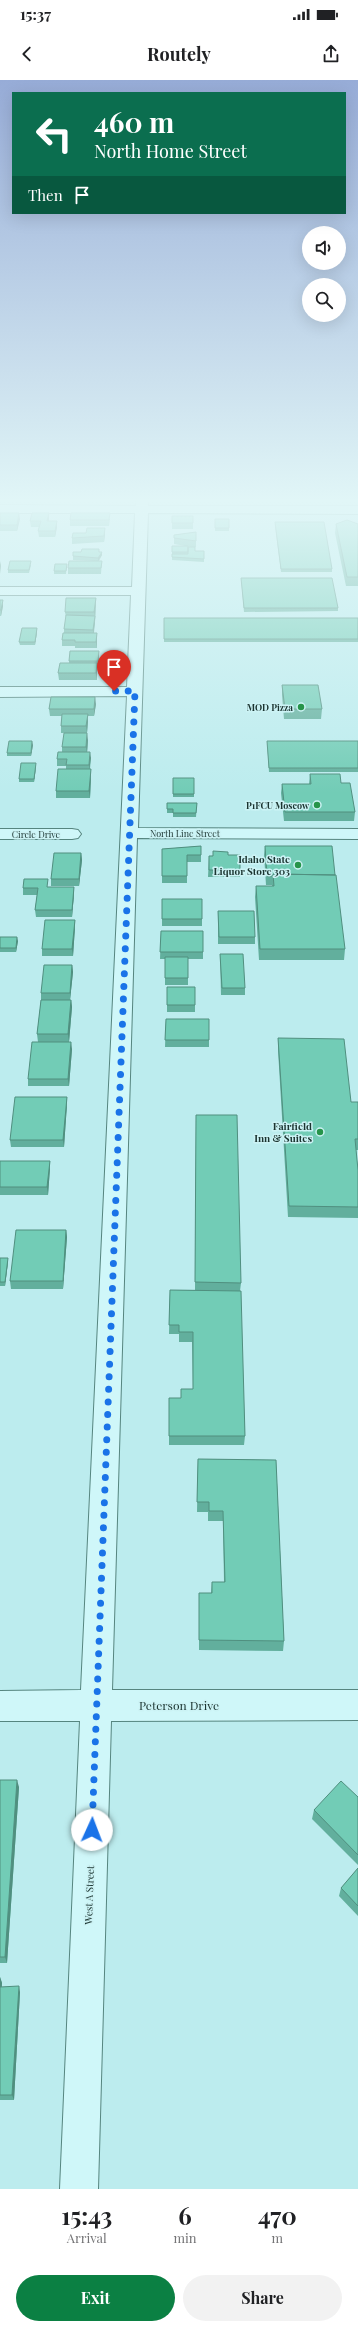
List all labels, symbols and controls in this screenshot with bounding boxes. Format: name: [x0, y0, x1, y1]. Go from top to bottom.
text: 15:37: [20, 4, 51, 24]
text: Routely: [147, 42, 211, 66]
icon: back: [16, 43, 38, 65]
icon: share: [320, 43, 342, 65]
text: 460 m: [94, 103, 174, 140]
icon: left: [28, 108, 80, 160]
text: North Home Street: [94, 139, 247, 163]
icon: arrive: [71, 184, 93, 206]
text: Then: [28, 185, 63, 205]
map controls: [302, 226, 346, 322]
button: sound: [302, 226, 346, 270]
button: search: [302, 278, 346, 322]
pin: [97, 650, 131, 691]
icon: arrive: [103, 656, 125, 678]
place label: MOD Pizza: [247, 701, 293, 713]
marker: MOD Pizza: [296, 702, 306, 712]
place label: P1FCU Moscow: [246, 799, 310, 811]
marker: P1FCU Moscow: [312, 800, 322, 810]
street label: North Line Street: [150, 827, 221, 839]
street label: Circle Drive: [12, 828, 61, 840]
place label: Idaho State Liquor Store 303: [213, 852, 290, 878]
marker: Idaho State Liquor Store 303: [293, 860, 303, 870]
place label: Fairfield Inn & Suites: [254, 1119, 312, 1145]
marker: Fairfield Inn & Suites: [315, 1127, 325, 1137]
street label: Peterson Drive: [139, 1697, 219, 1713]
position arrow: [71, 1809, 113, 1851]
street label: West A Street: [81, 1865, 97, 1926]
text: 15:43: [61, 2199, 112, 2231]
text: 6: [178, 2199, 192, 2231]
text: 470: [258, 2199, 297, 2231]
text: Arrival: [67, 2229, 107, 2246]
text: min: [173, 2229, 197, 2246]
text: m: [272, 2229, 283, 2246]
button: Exit: [16, 2275, 175, 2321]
button: Share: [183, 2275, 342, 2321]

